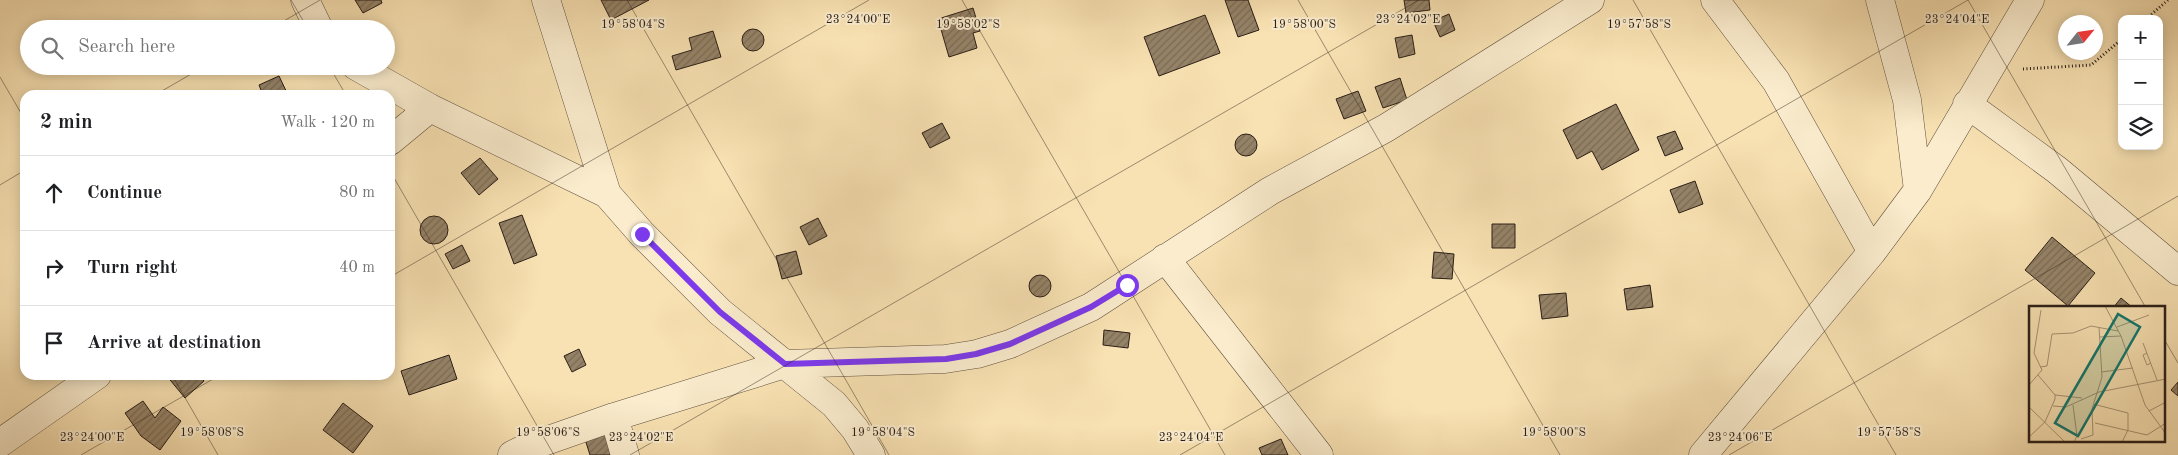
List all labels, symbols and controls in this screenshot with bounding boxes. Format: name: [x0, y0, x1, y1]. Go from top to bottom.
text: 23°24'00"E: [826, 14, 890, 26]
text: 23°24'02"E: [1376, 14, 1440, 26]
text: 23°24'04"E: [1925, 14, 1989, 26]
north arrow: [2058, 15, 2103, 60]
map controls: [2118, 15, 2163, 150]
button: +: [2118, 15, 2163, 60]
text: 19°58'04"S: [601, 18, 665, 31]
text: 19°58'02"S: [936, 18, 1000, 31]
text: 19°58'00"S: [1272, 18, 1336, 31]
text: 19°57'58"S: [1607, 18, 1671, 31]
search box: [20, 20, 395, 75]
icon: search: [38, 34, 66, 62]
text: Search here: [78, 38, 175, 57]
button: −: [2118, 60, 2163, 105]
button: layers: [2118, 105, 2163, 150]
text: 2 min: [40, 112, 93, 133]
text: Walk · 120 m: [280, 115, 375, 131]
icon: ahead: [40, 179, 68, 207]
text: Continue: [87, 184, 162, 203]
text: 80 m: [339, 185, 375, 201]
route end: [631, 223, 654, 246]
icon: right: [40, 254, 68, 282]
text: Turn right: [87, 259, 177, 278]
text: 40 m: [339, 260, 375, 276]
route start: [1116, 274, 1139, 297]
inset map: [2029, 306, 2166, 442]
icon: arrive: [40, 329, 68, 357]
text: Arrive at destination: [87, 334, 261, 353]
text: 19°58'08"S: [180, 426, 244, 439]
text: 19°58'06"S: [516, 426, 580, 439]
text: 19°58'04"S: [851, 426, 915, 439]
text: 19°58'00"S: [1522, 426, 1586, 439]
text: 19°57'58"S: [1857, 426, 1921, 439]
text: 23°24'00"E: [60, 432, 124, 444]
text: 23°24'02"E: [609, 432, 673, 444]
text: 23°24'04"E: [1159, 432, 1223, 444]
text: 23°24'06"E: [1708, 432, 1772, 444]

